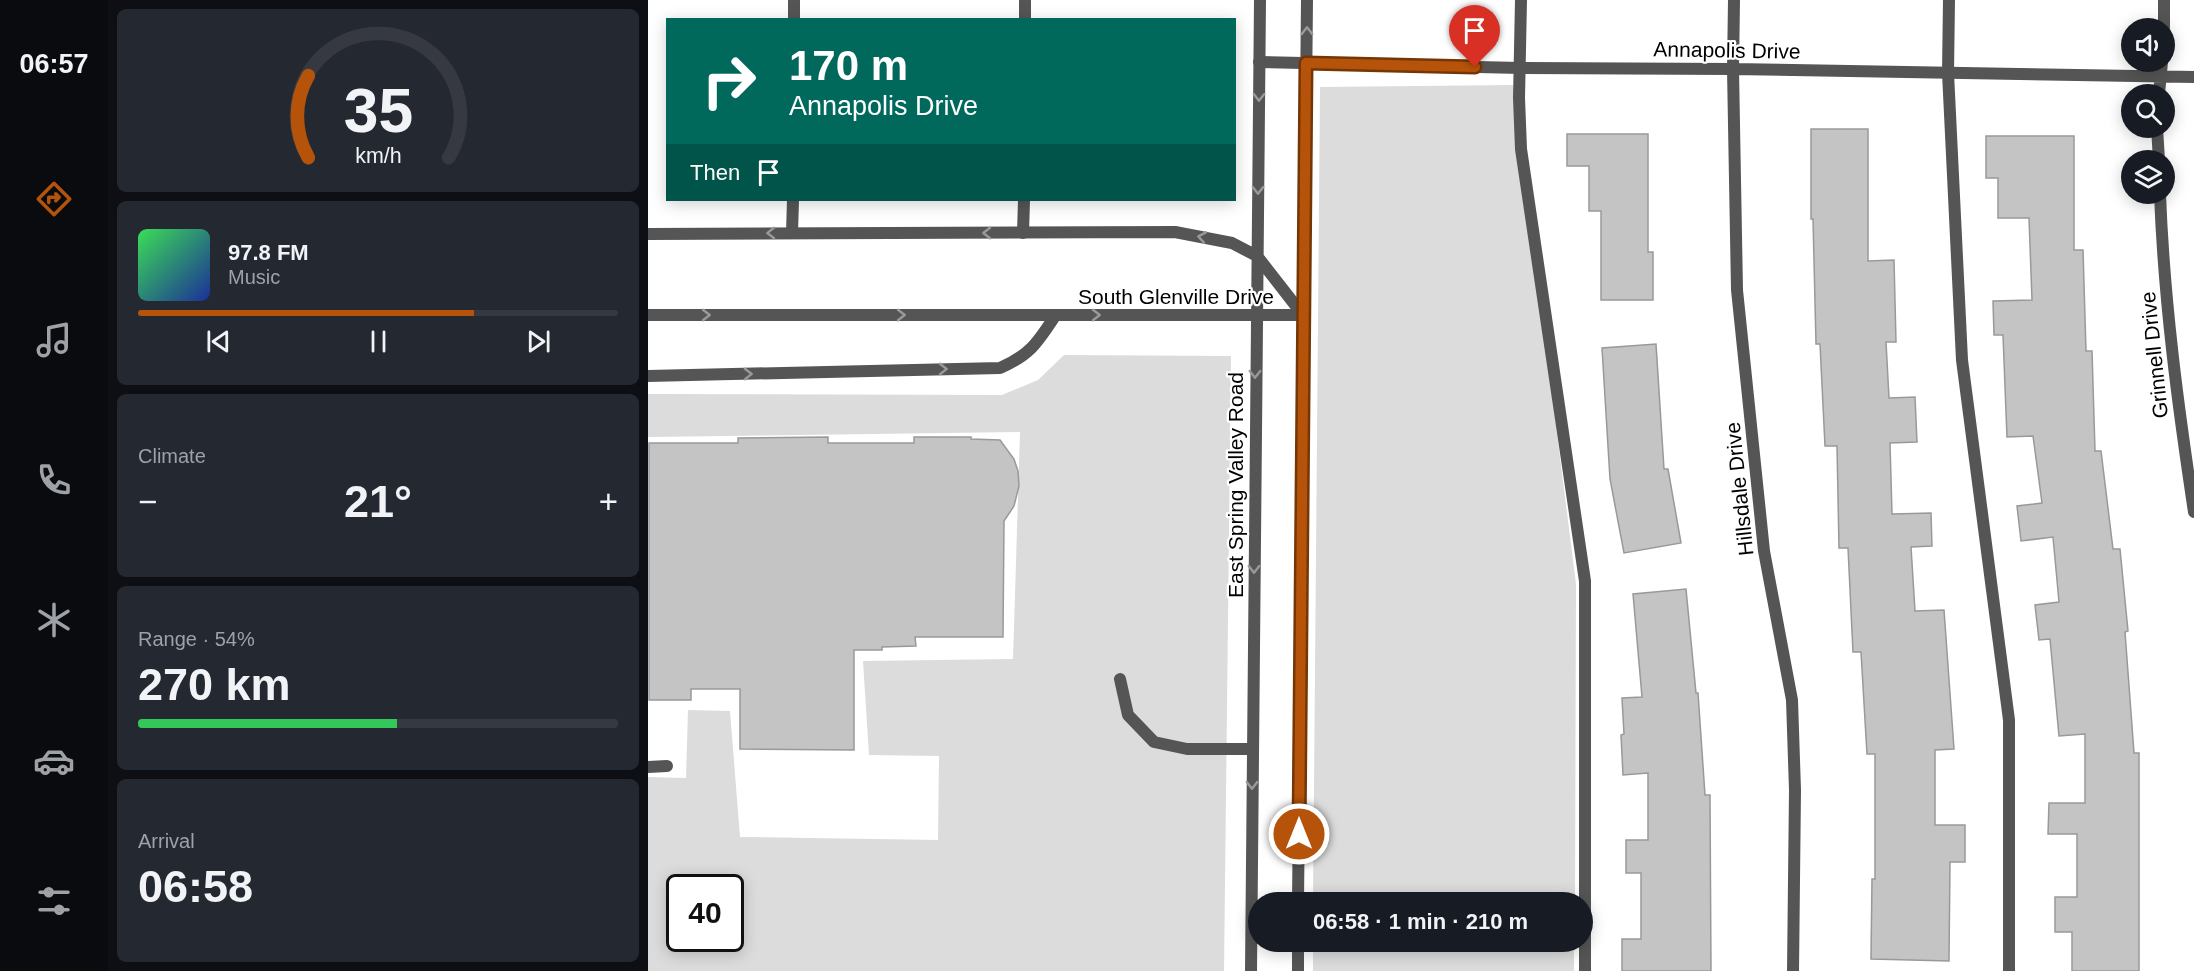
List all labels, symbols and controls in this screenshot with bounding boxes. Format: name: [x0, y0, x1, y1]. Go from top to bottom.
pin: [1449, 5, 1500, 67]
icon: arrive: [1458, 14, 1491, 47]
map controls: [2121, 18, 2175, 204]
button: sound: [2121, 18, 2175, 72]
one-way arrow: [1300, 27, 1313, 36]
street label: Annapolis Drive: [1653, 37, 1801, 63]
icon: right: [690, 42, 768, 120]
text: 170 m: [789, 42, 908, 89]
text: 06:57: [19, 49, 89, 79]
text: 35: [343, 76, 413, 145]
button: search: [2121, 84, 2175, 138]
text: Annapolis Drive: [789, 91, 978, 121]
one-way arrow: [1253, 92, 1265, 101]
text: km/h: [355, 144, 401, 168]
button: layers: [2121, 150, 2175, 204]
icon: arrive: [752, 156, 785, 189]
text: Then: [690, 160, 740, 185]
icon: directions: [33, 178, 75, 220]
one-way arrow: [1252, 186, 1264, 195]
one-way arrow: [766, 227, 775, 239]
one-way arrow: [982, 227, 991, 239]
one-way arrow: [1198, 232, 1207, 244]
text: 97.8 FM: [228, 240, 309, 265]
text: Music: [228, 266, 280, 288]
street label: South Glenville Drive: [1078, 285, 1274, 308]
street label: Grinnell Drive: [2136, 291, 2172, 419]
one-way arrow: [702, 309, 711, 321]
one-way arrow: [897, 309, 906, 321]
one-way arrow: [1092, 309, 1101, 322]
icon: music: [33, 319, 75, 361]
icon: previous: [202, 325, 235, 358]
icon: pause: [362, 325, 395, 358]
icon: next: [522, 325, 555, 358]
one-way arrow: [939, 363, 948, 375]
one-way arrow: [744, 367, 753, 380]
one-way arrow: [1249, 369, 1261, 378]
street label: East Spring Valley Road: [1224, 372, 1247, 598]
street label: Hillsdale Drive: [1721, 421, 1757, 557]
text: Climate: [138, 445, 206, 467]
icon: phone: [33, 459, 75, 501]
text: 21°: [344, 476, 412, 527]
text: −: [138, 483, 157, 520]
text: +: [599, 483, 618, 520]
one-way arrow: [1248, 564, 1260, 573]
icon: climate: [33, 599, 75, 641]
text: Range · 54%: [138, 628, 255, 650]
text: 270 km: [138, 659, 291, 710]
icon: car: [33, 740, 75, 782]
one-way arrow: [1246, 780, 1258, 789]
position arrow: [1267, 802, 1331, 866]
text: Arrival: [138, 830, 195, 852]
text: 06:58: [138, 861, 253, 912]
speed limit sign: 40: [666, 874, 744, 952]
icon: filters: [33, 880, 75, 922]
text: 06:58 · 1 min · 210 m: [1313, 909, 1528, 934]

